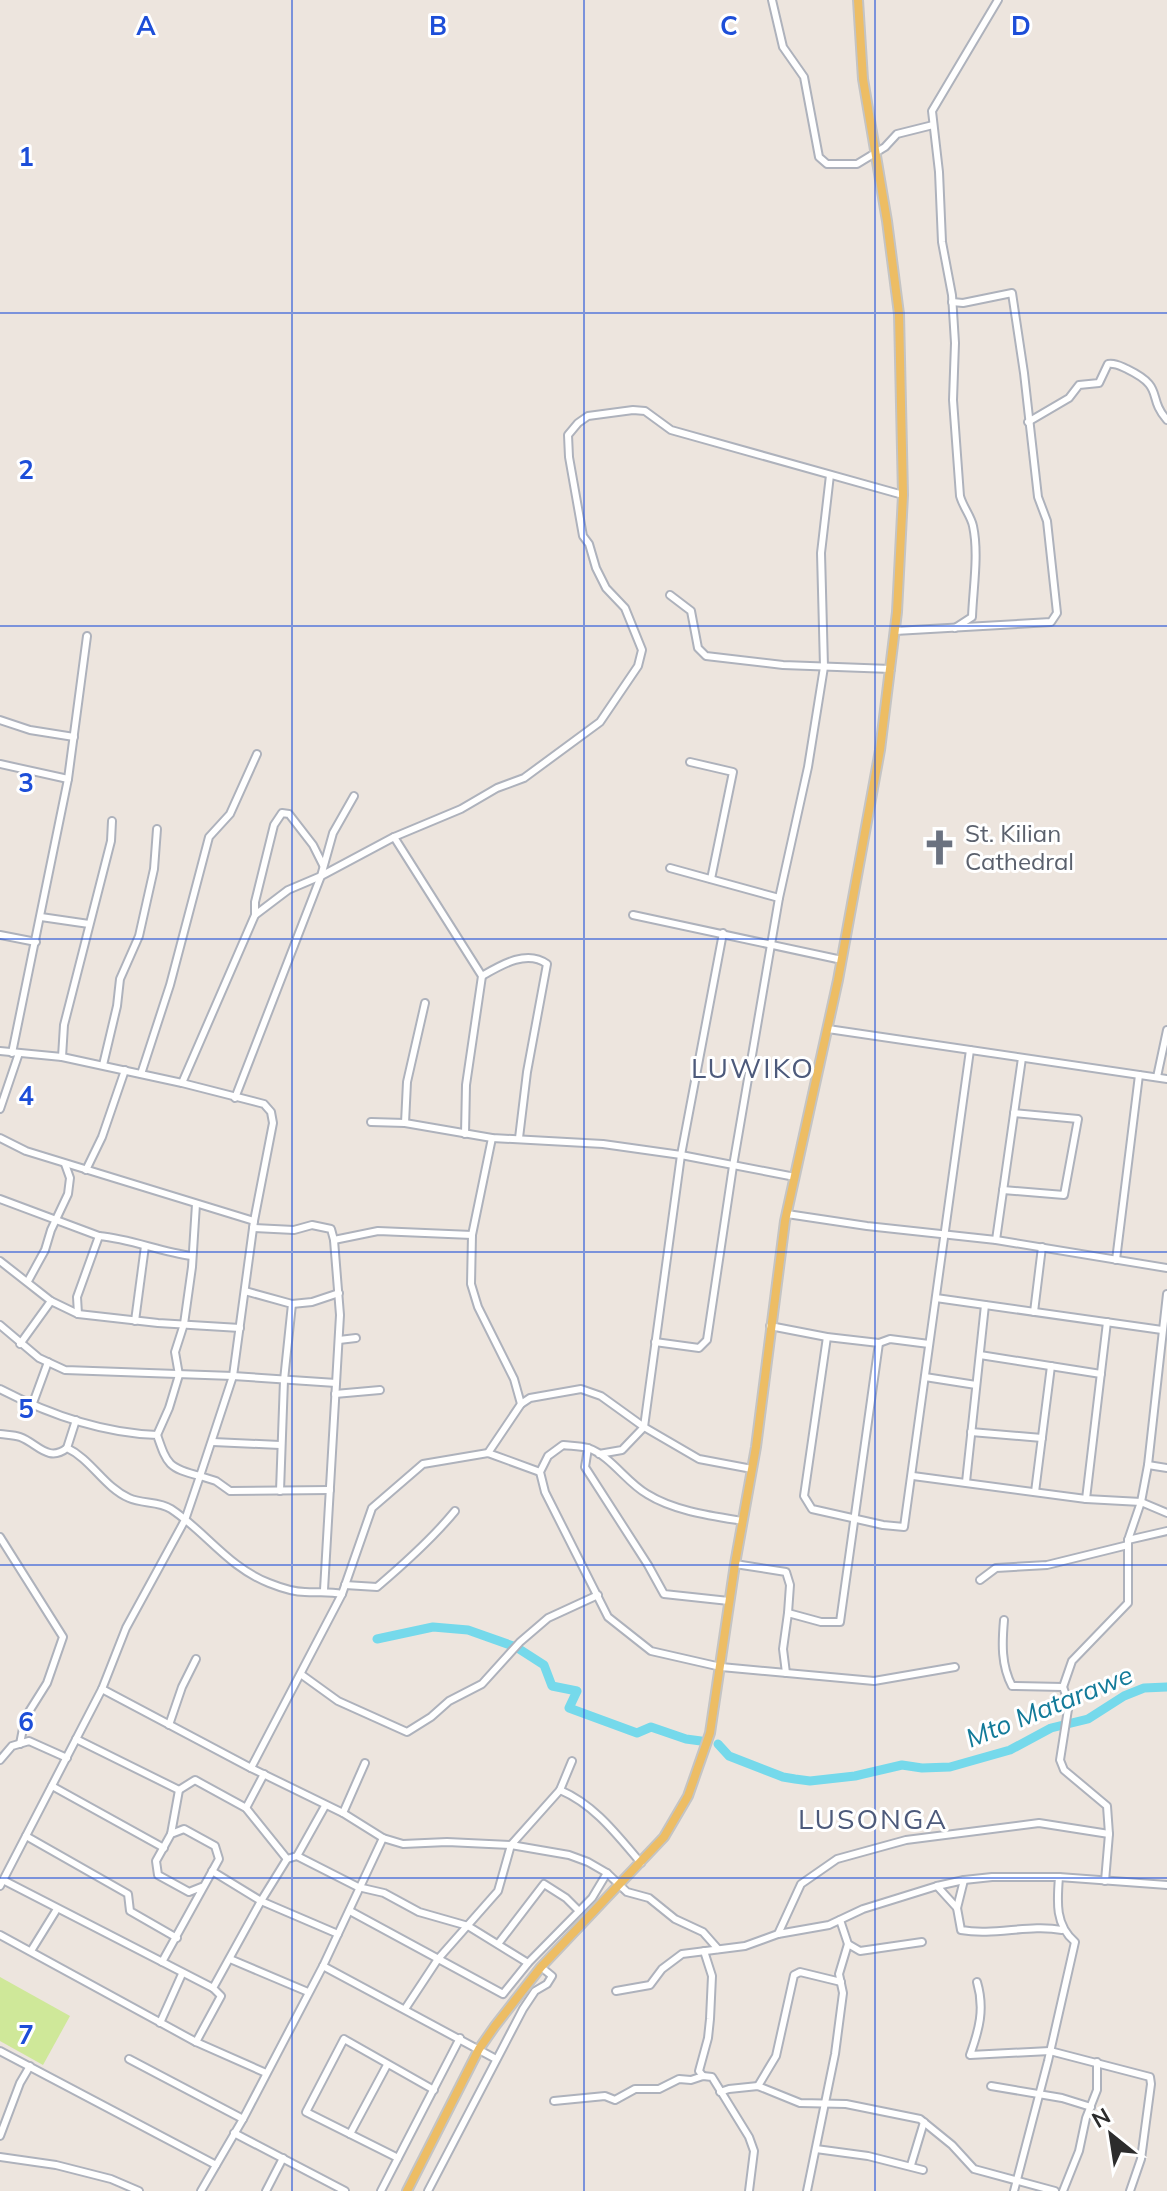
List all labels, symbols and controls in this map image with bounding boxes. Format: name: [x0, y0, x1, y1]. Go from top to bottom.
text: A: [136, 9, 156, 42]
text: B: [429, 9, 447, 42]
text: C: [720, 9, 738, 42]
text: D: [1011, 9, 1031, 42]
text: 1: [18, 140, 34, 173]
text: 2: [18, 453, 34, 486]
text: 3: [18, 766, 34, 799]
place label: St. Kilian Cathedral: [965, 818, 1074, 876]
church icon: St. Kilian Cathedral: [920, 828, 958, 866]
district label: LUWIKO: [691, 1050, 815, 1085]
text: 4: [18, 1079, 34, 1112]
text: 5: [18, 1392, 34, 1425]
water label: Mto Matarawe: [961, 1658, 1137, 1754]
text: 6: [18, 1705, 34, 1738]
district label: LUSONGA: [798, 1801, 948, 1836]
text: 7: [18, 2018, 34, 2051]
north arrow: [1071, 2095, 1151, 2175]
text: N: [1087, 2101, 1115, 2134]

